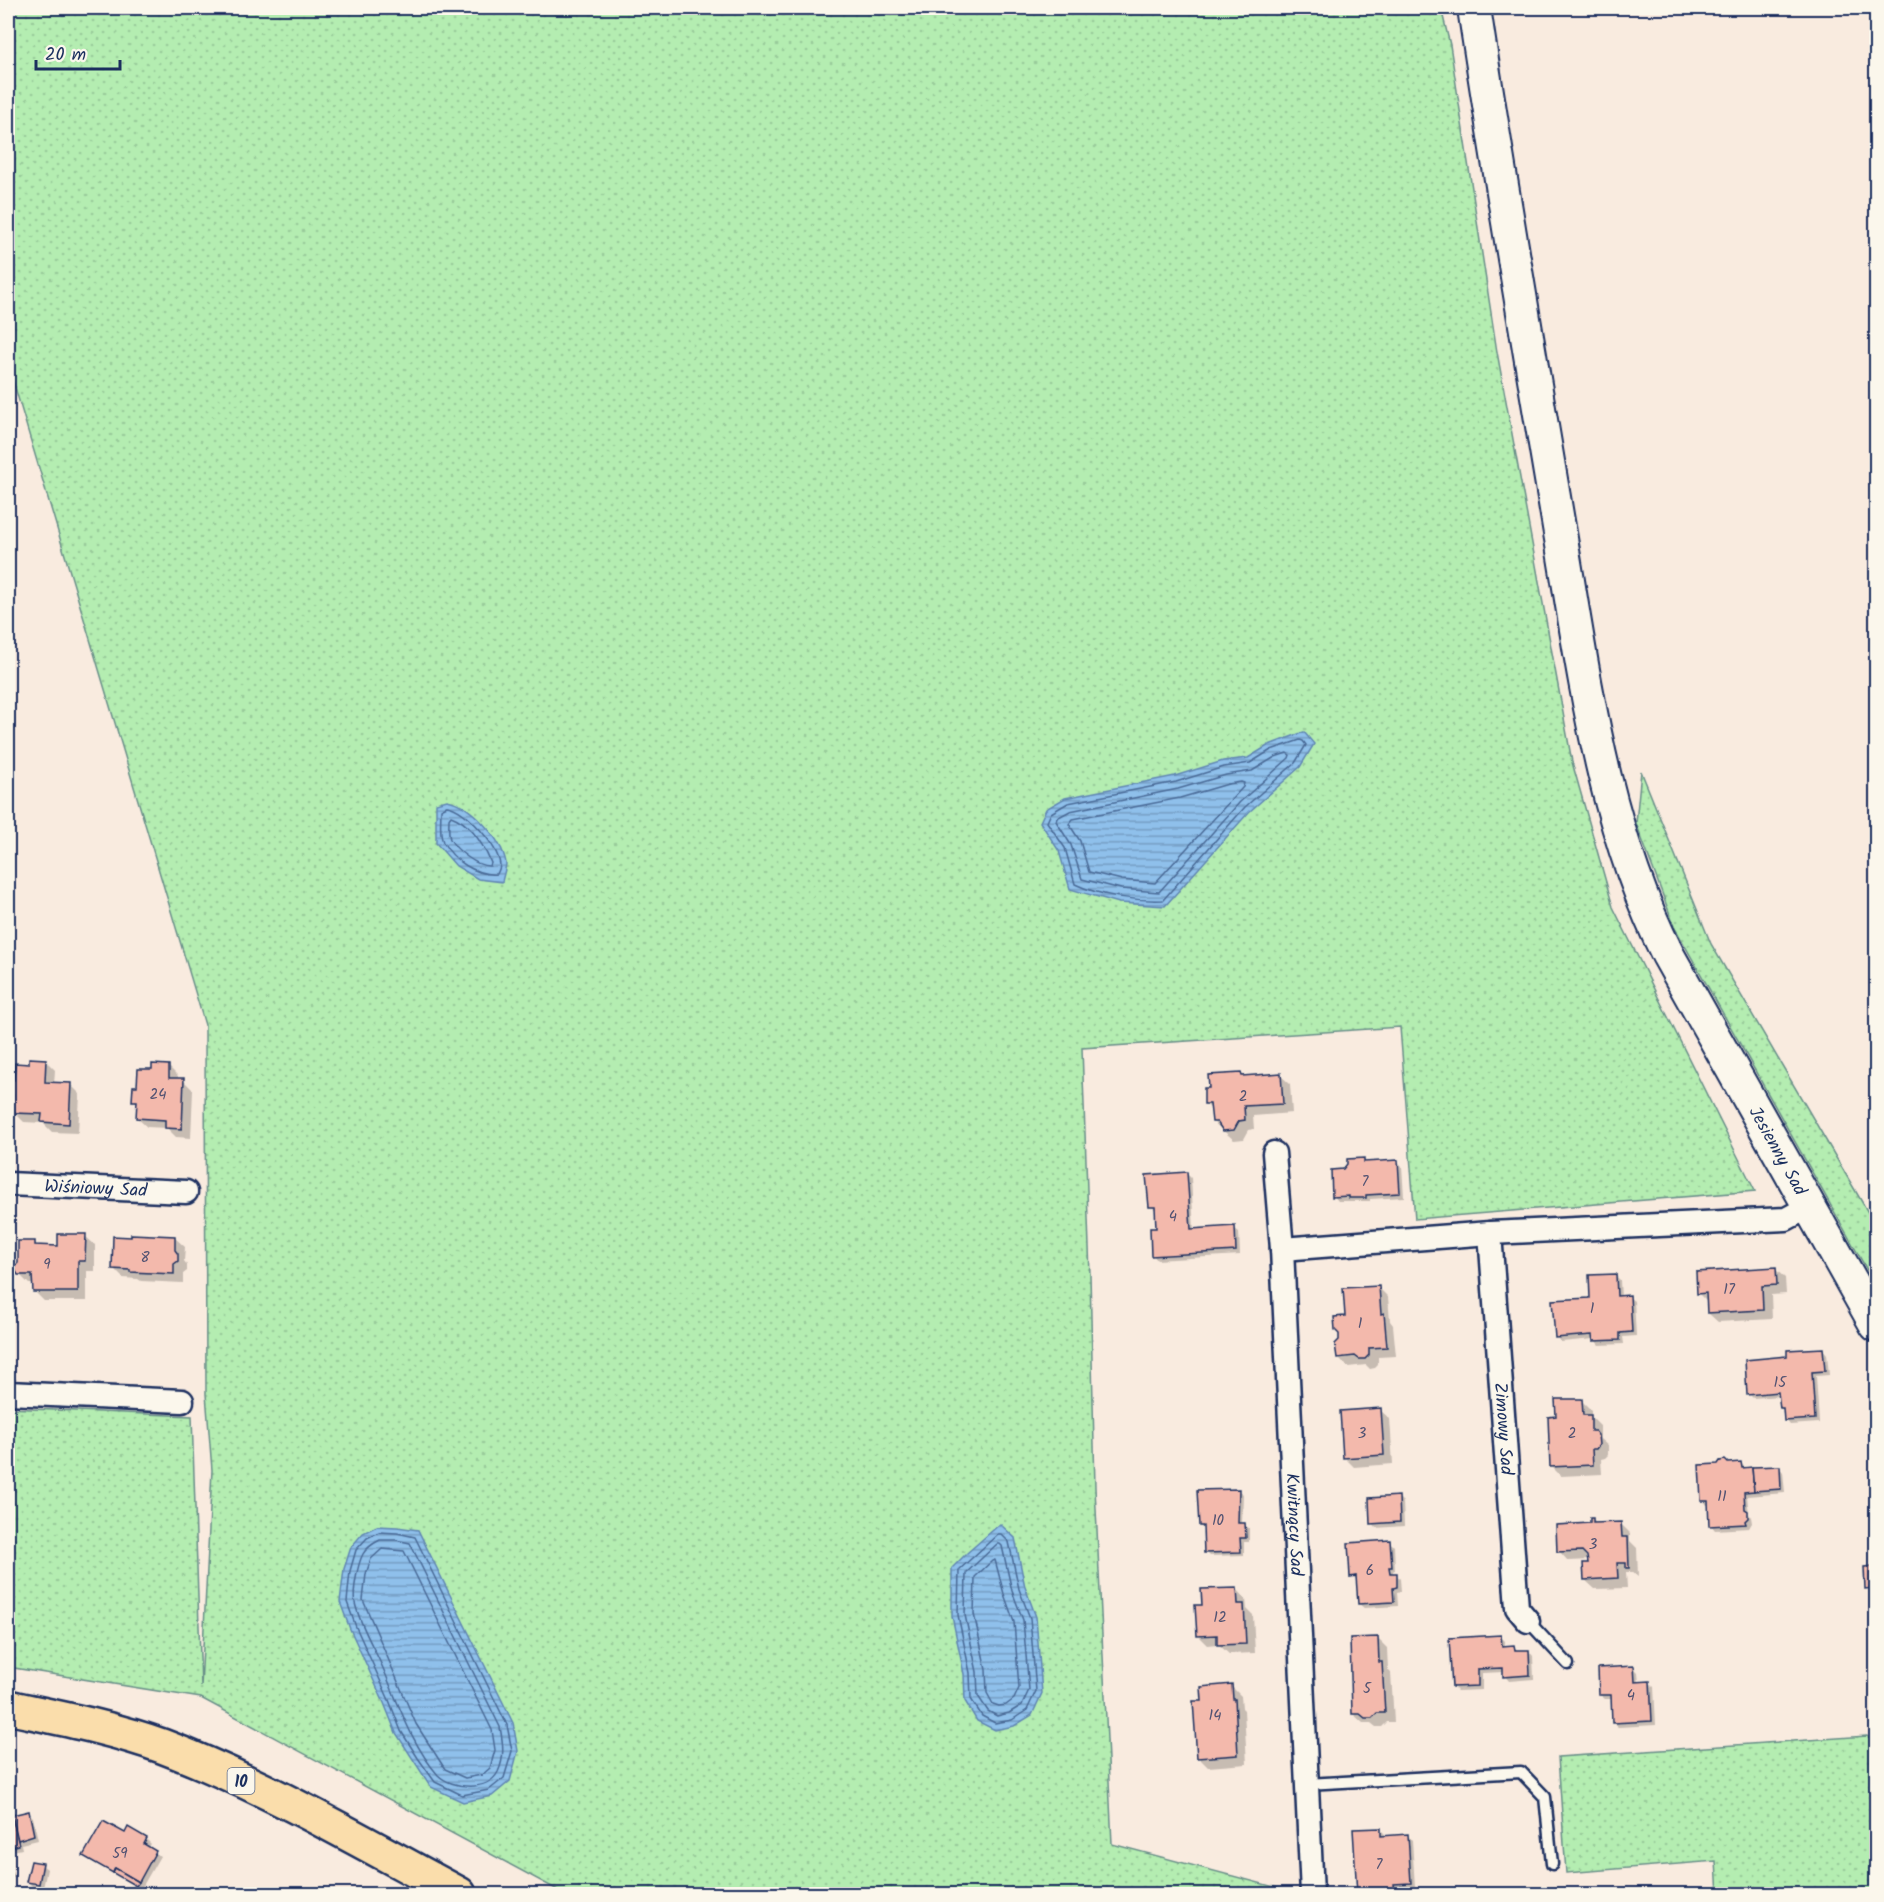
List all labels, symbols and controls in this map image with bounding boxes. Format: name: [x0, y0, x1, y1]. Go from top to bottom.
scale bar: [36, 33, 120, 71]
text: 20 m: [45, 41, 86, 70]
house number: 24: [150, 1083, 166, 1107]
house number: 2: [1239, 1085, 1247, 1109]
street label: Jesienny Sad: [1740, 1101, 1814, 1202]
house number: 7: [1362, 1170, 1370, 1194]
street label: Wiśniowy Sad: [44, 1173, 149, 1206]
house number: 4: [1169, 1205, 1177, 1229]
house number: 8: [140, 1246, 150, 1270]
house number: 9: [43, 1253, 51, 1277]
house number: 17: [1723, 1278, 1736, 1302]
house number: 1: [1590, 1297, 1595, 1321]
house number: 1: [1358, 1312, 1363, 1336]
house number: 15: [1774, 1371, 1787, 1395]
street label: Zimowy Sad: [1485, 1381, 1520, 1477]
house number: 3: [1358, 1422, 1367, 1446]
house number: 2: [1568, 1422, 1576, 1446]
street label: Kwitnący Sad: [1276, 1472, 1310, 1577]
house number: 11: [1717, 1485, 1727, 1509]
house number: 10: [1212, 1509, 1225, 1533]
house number: 3: [1589, 1533, 1598, 1557]
house number: 6: [1366, 1559, 1374, 1583]
house number: 12: [1213, 1606, 1227, 1630]
house number: 5: [1363, 1677, 1372, 1701]
house number: 4: [1627, 1684, 1635, 1708]
house number: 14: [1209, 1704, 1221, 1728]
road number: 10: [228, 1768, 254, 1794]
house number: 59: [112, 1842, 128, 1866]
house number: 7: [1376, 1853, 1384, 1877]

